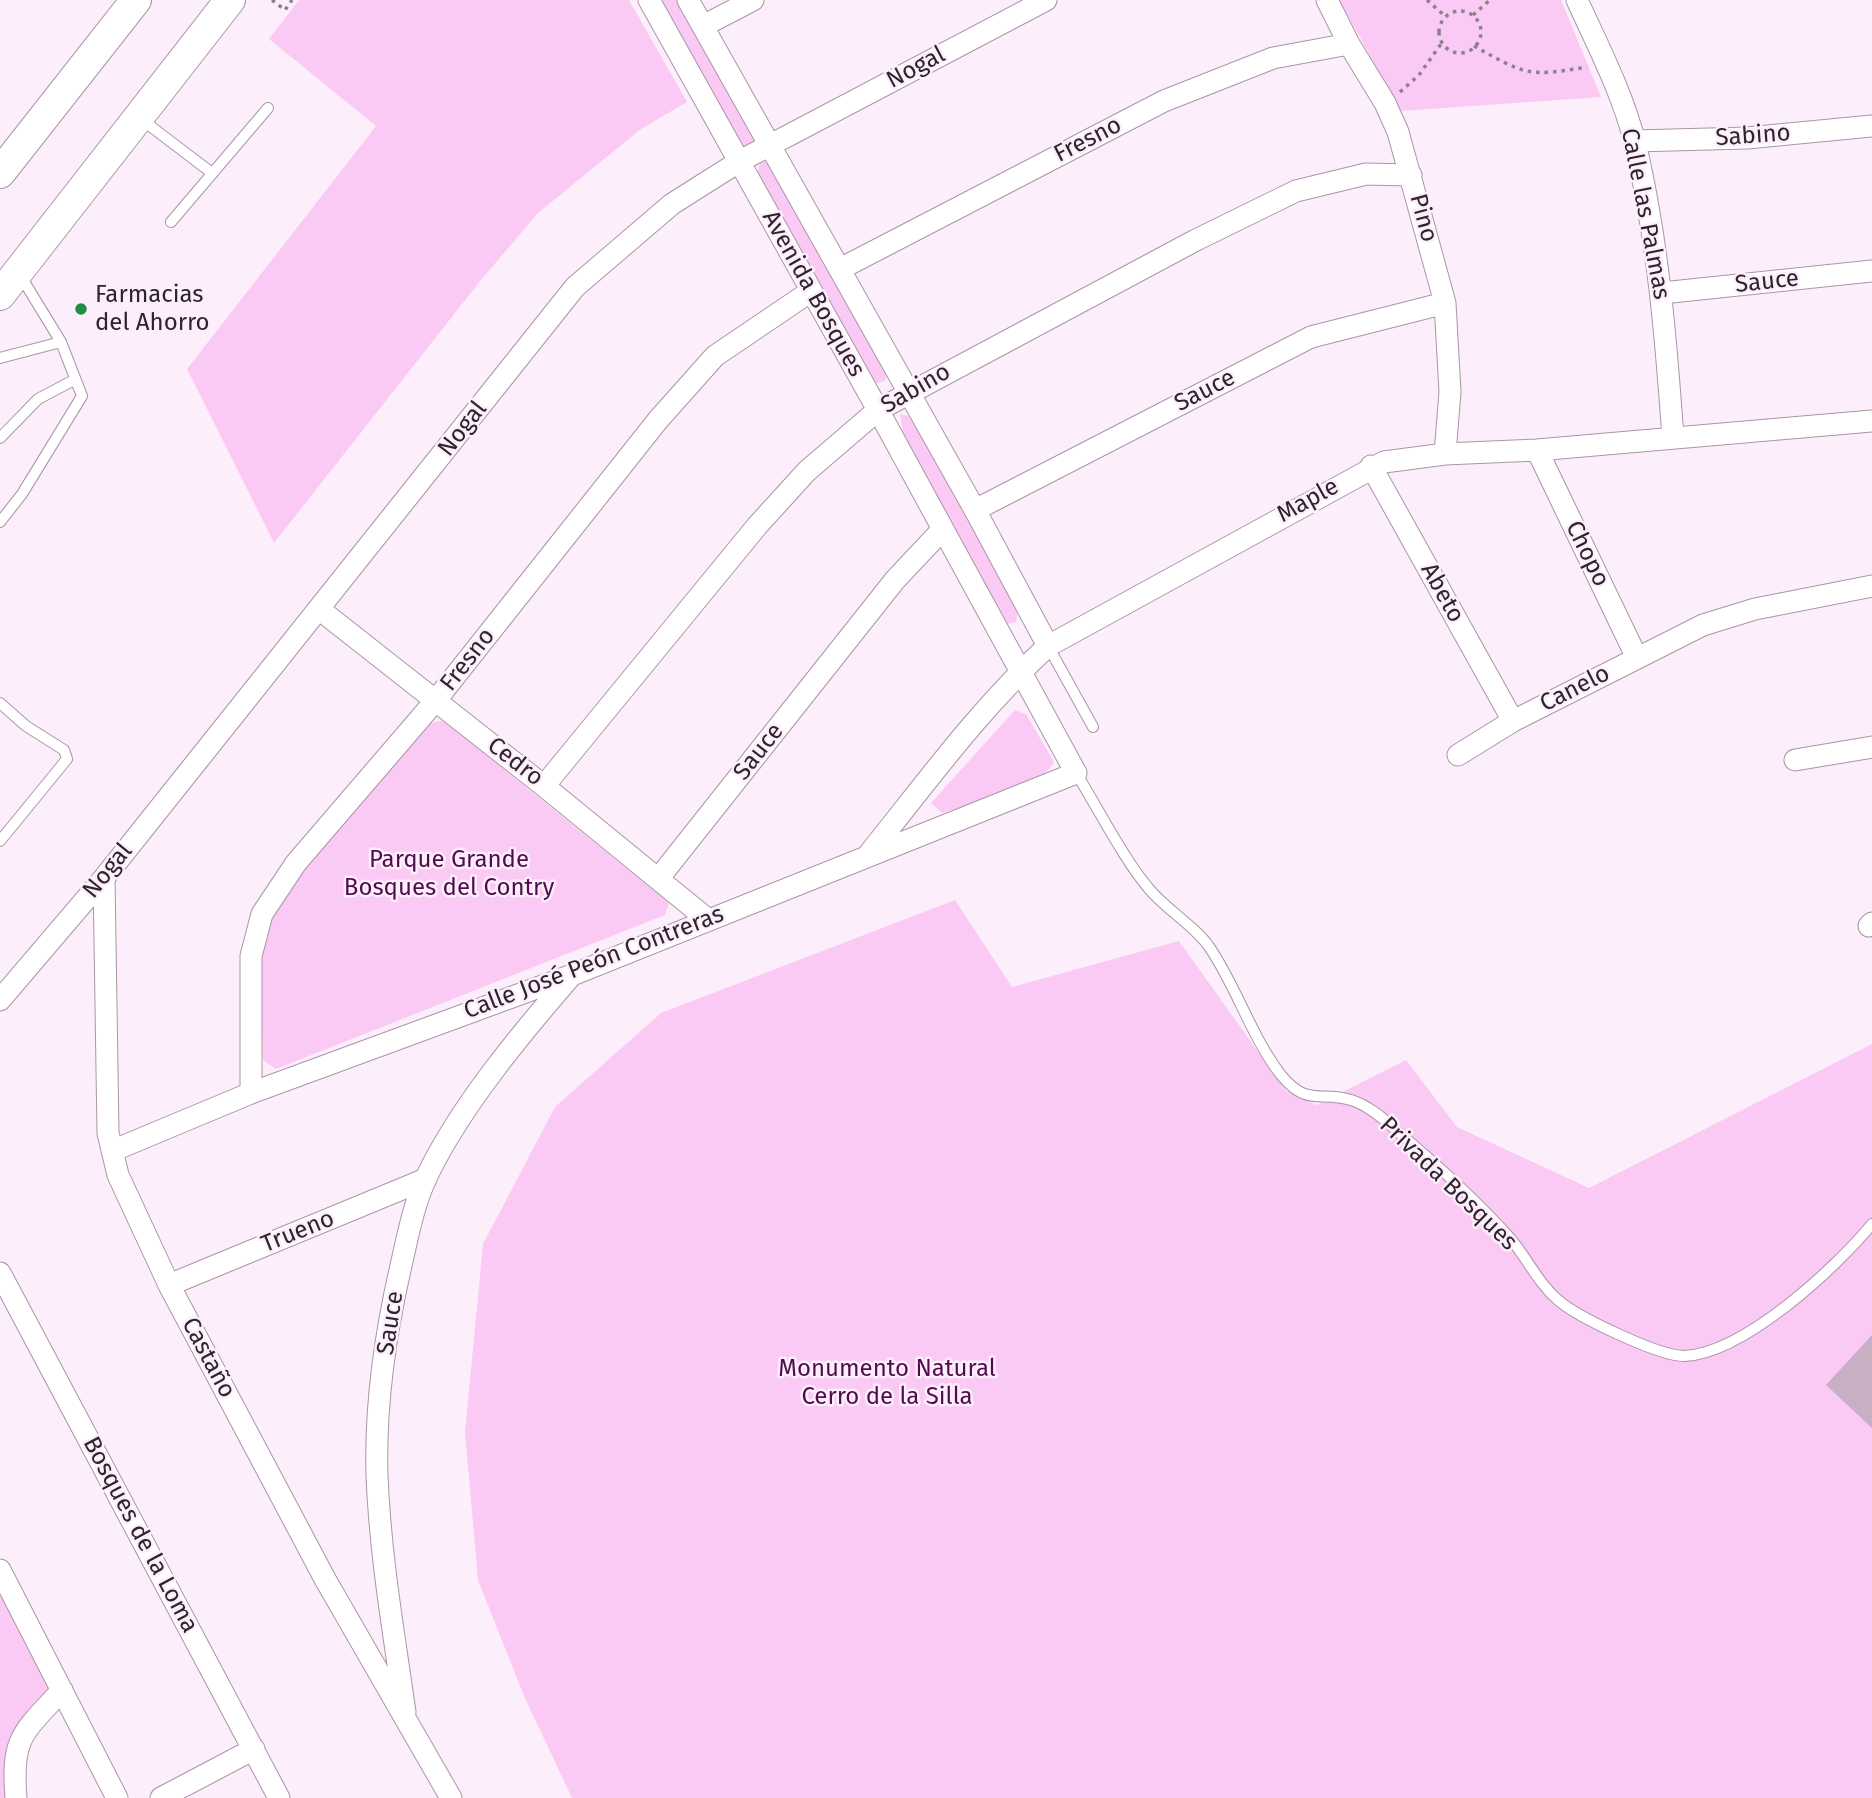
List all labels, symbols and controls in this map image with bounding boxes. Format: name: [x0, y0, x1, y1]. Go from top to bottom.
street label: Nogal: [882, 41, 950, 95]
street label: Fresno: [1049, 111, 1127, 169]
street label: Sabino: [1714, 119, 1792, 153]
street label: Calle las Palmas: [1614, 126, 1676, 302]
street label: Pino: [1403, 191, 1443, 245]
street label: Avenida Bosques: [755, 206, 871, 382]
street label: Sauce: [1734, 264, 1800, 300]
place label: Farmacias del Ahorro: [95, 281, 209, 337]
marker: Farmacias del Ahorro: [73, 301, 89, 317]
street label: Sabino: [876, 358, 956, 420]
street label: Sauce: [1170, 364, 1240, 418]
street label: Nogal: [432, 396, 494, 462]
street label: Maple: [1272, 472, 1344, 530]
street label: Chopo: [1559, 516, 1615, 592]
street label: Abeto: [1414, 558, 1470, 628]
street label: Fresno: [435, 623, 501, 697]
street label: Canelo: [1535, 659, 1615, 719]
street label: Sauce: [728, 718, 790, 786]
street label: Cedro: [481, 731, 549, 793]
street label: Nogal: [77, 838, 139, 904]
park label: Parque Grande Bosques del Contry: [344, 846, 554, 902]
street label: Calle José Peón Contreras: [460, 900, 728, 1026]
street label: Privada Bosques: [1373, 1111, 1523, 1257]
street label: Trueno: [257, 1204, 339, 1260]
street label: Sauce: [372, 1289, 410, 1357]
street label: Castaño: [175, 1313, 241, 1403]
park label: Monumento Natural Cerro de la Silla: [778, 1355, 996, 1411]
street label: Bosques de la Loma: [76, 1432, 204, 1638]

